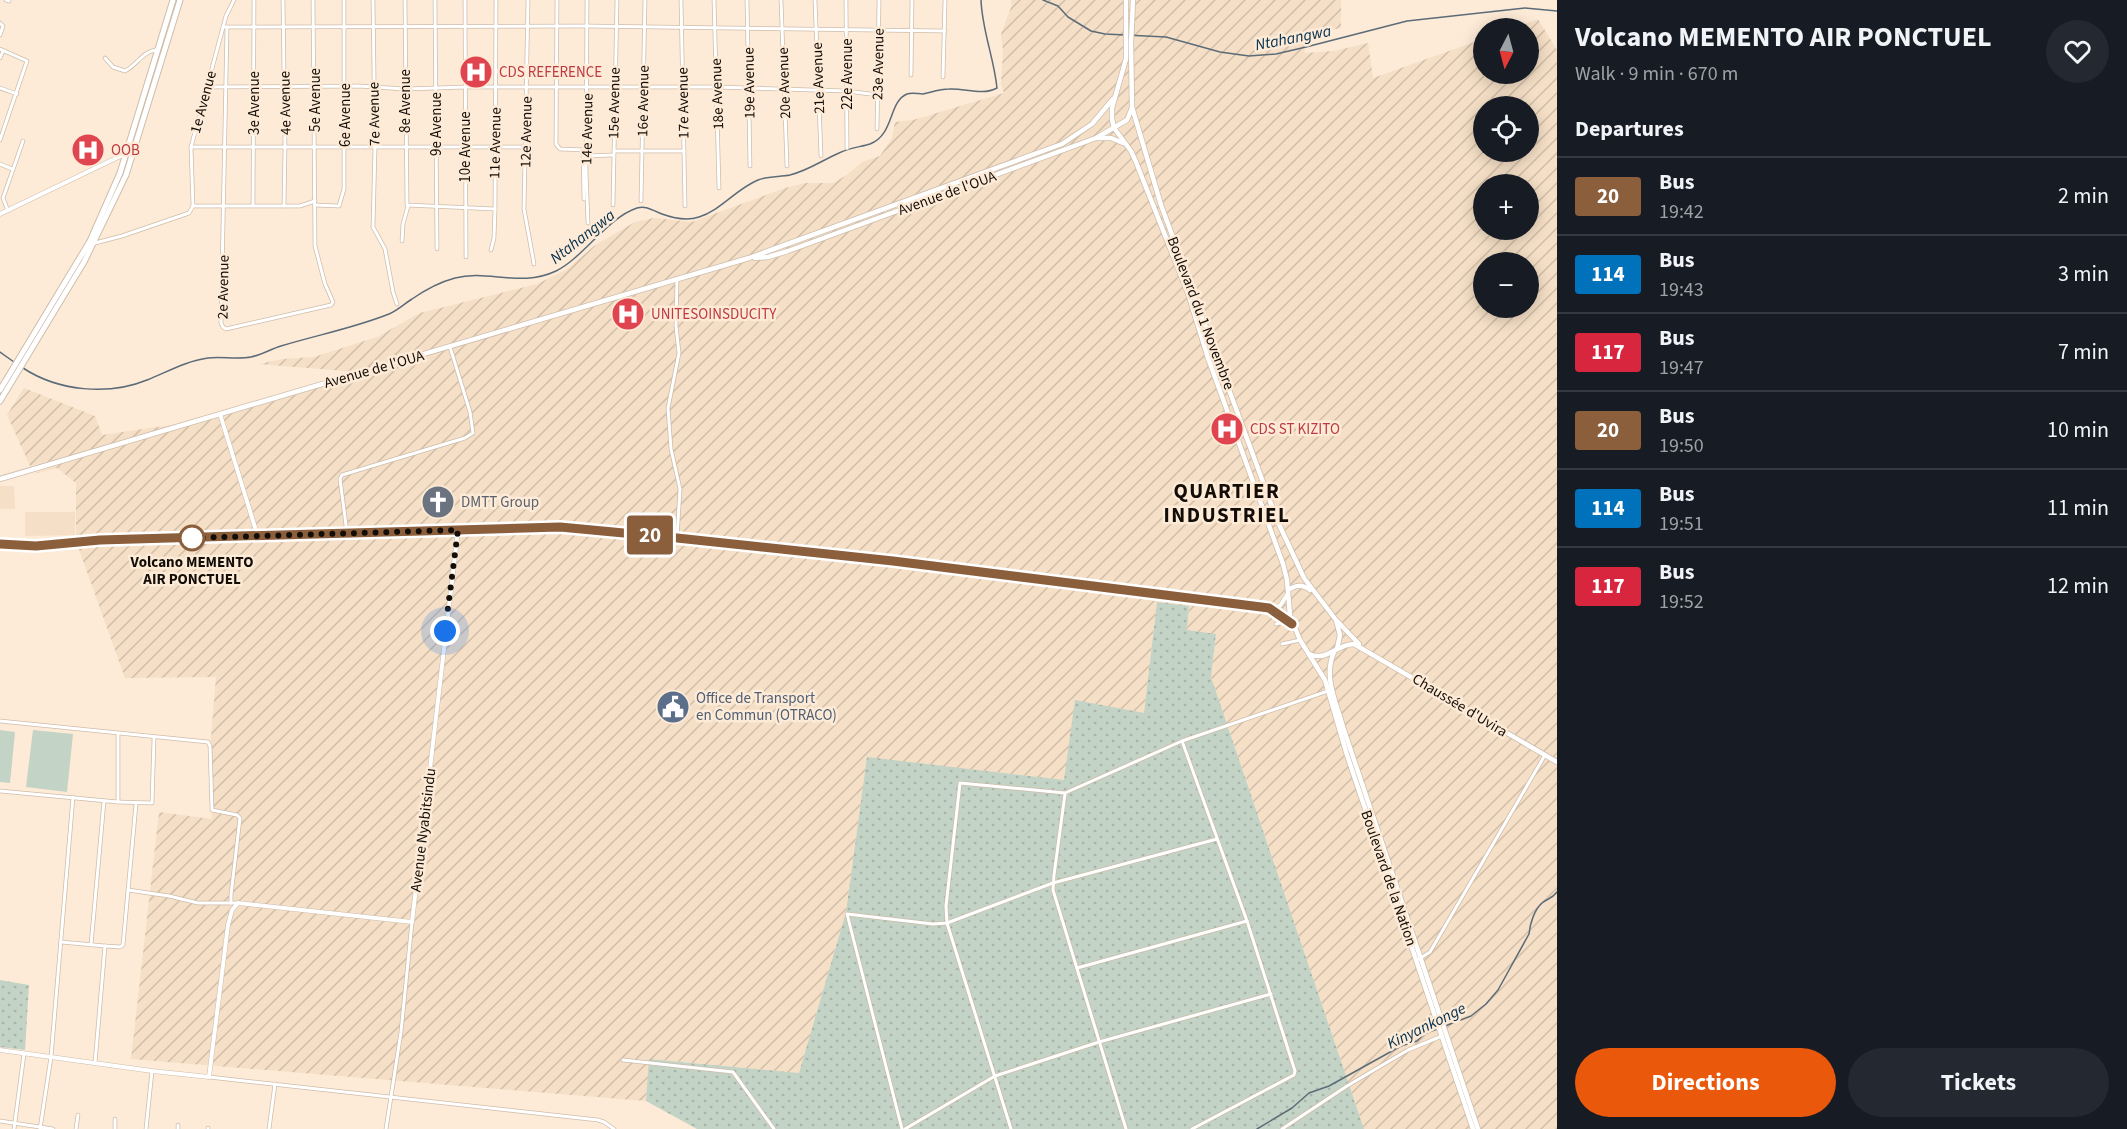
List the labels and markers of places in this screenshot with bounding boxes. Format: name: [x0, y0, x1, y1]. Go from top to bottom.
hospital icon: CDS REFERENCE: [458, 54, 494, 90]
place label: CDS REFERENCE: [499, 62, 602, 83]
hospital icon: OOB: [70, 132, 106, 168]
place label: OOB: [111, 140, 140, 161]
hospital icon: UNITESOINSDUCITY: [610, 296, 646, 332]
place label: UNITESOINSDUCITY: [651, 304, 777, 325]
hospital icon: CDS ST KIZITO: [1209, 411, 1245, 447]
place label: CDS ST KIZITO: [1250, 419, 1340, 440]
church icon: DMTT Group: [420, 484, 456, 520]
place label: DMTT Group: [461, 492, 539, 513]
marker: Volcano MEMENTO AIR PONCTUEL: [179, 525, 205, 551]
place label: Volcano MEMENTO AIR PONCTUEL: [130, 552, 253, 590]
place label: Office de Transport en Commun (OTRACO): [696, 688, 837, 726]
public building icon: Office de Transport en Commun (OTRACO): [655, 689, 691, 725]

